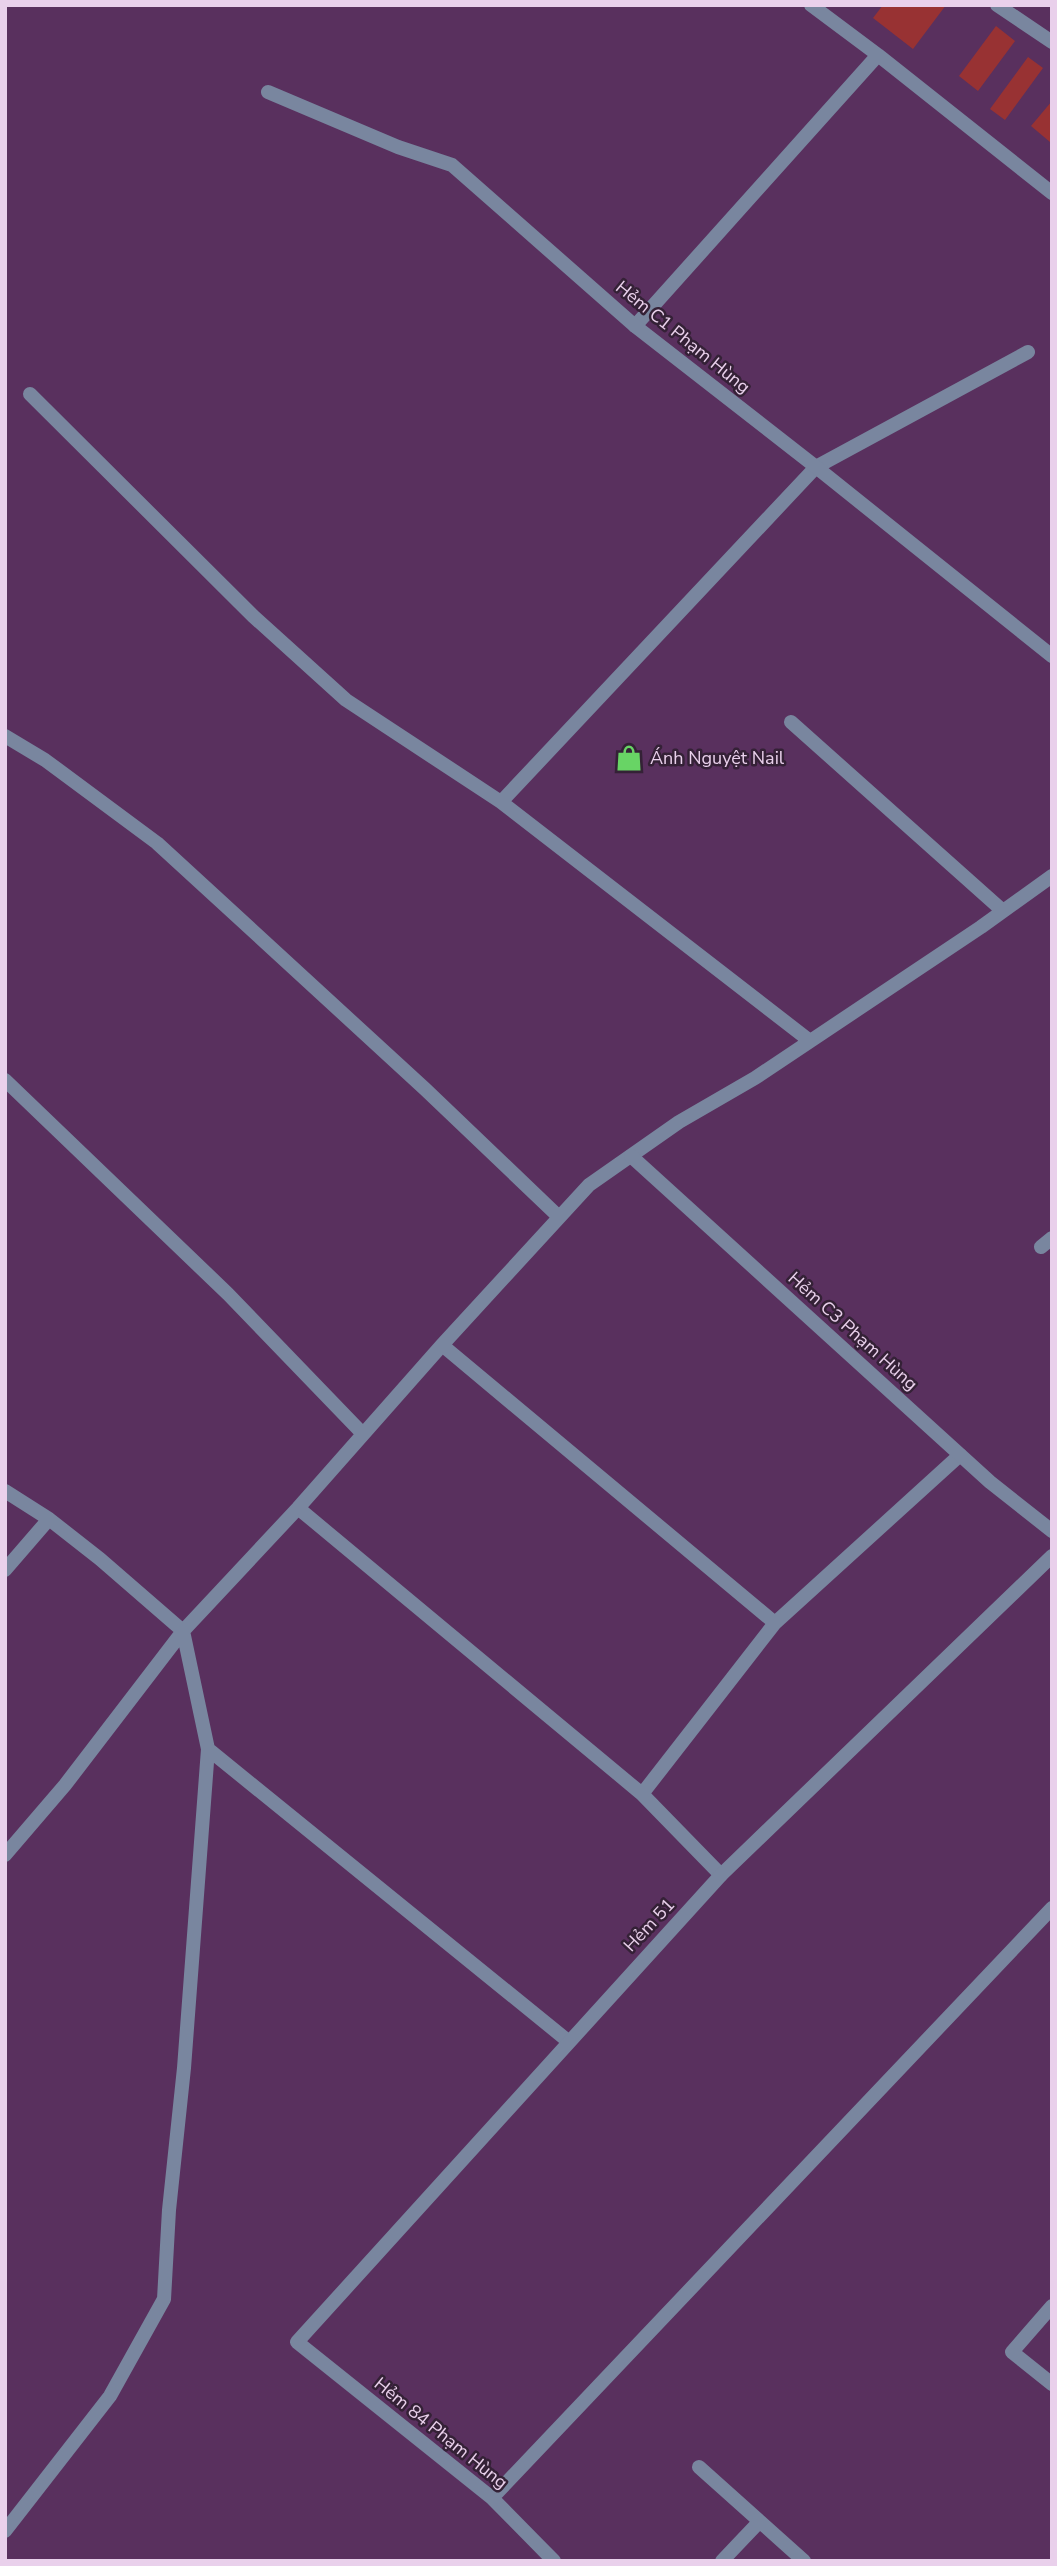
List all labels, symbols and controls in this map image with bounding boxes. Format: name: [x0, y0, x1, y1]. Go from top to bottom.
street label: Hẻm C1 Phạm Hùng: [611, 275, 755, 399]
shop icon: Ánh Nguyệt Nail: [614, 743, 644, 773]
place label: Ánh Nguyệt Nail: [650, 746, 785, 770]
street label: Hẻm C3 Phạm Hùng: [783, 1266, 923, 1396]
street label: Hẻm 51: [618, 1893, 680, 1957]
street label: Hẻm 84 Phạm Hùng: [369, 2372, 513, 2494]

